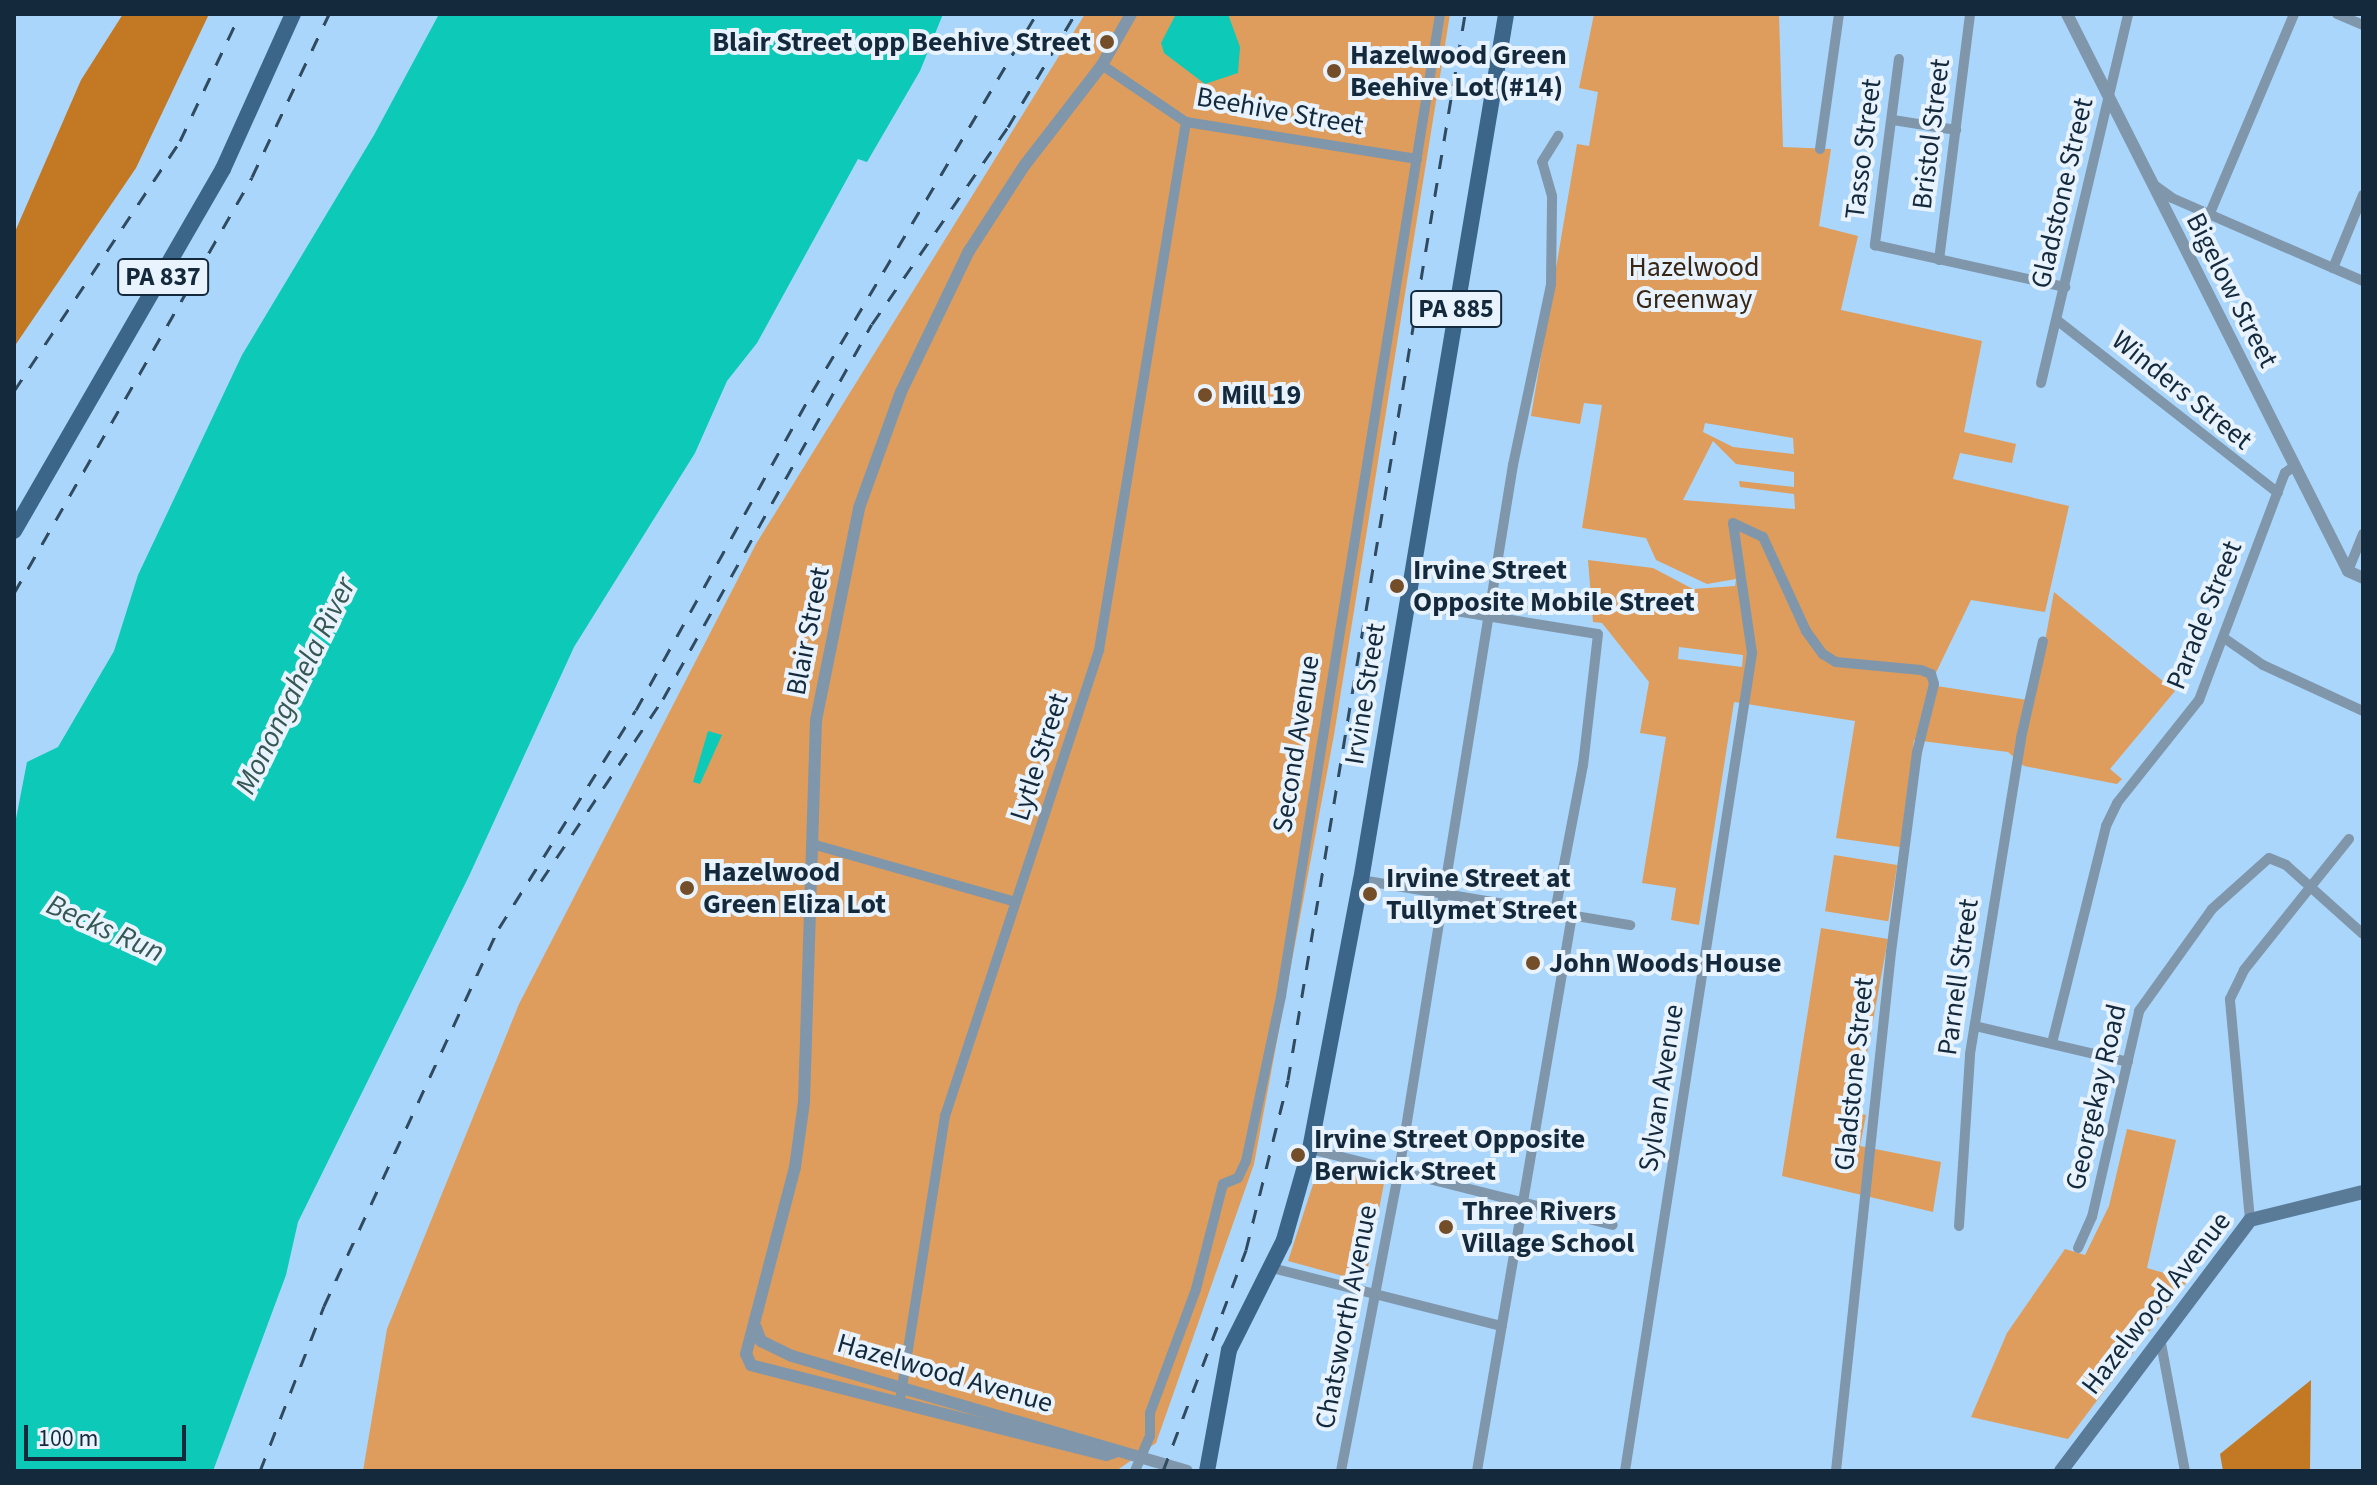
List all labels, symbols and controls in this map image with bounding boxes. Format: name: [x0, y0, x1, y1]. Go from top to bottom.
place label: Blair Street opp Beehive Street: [712, 25, 1091, 59]
marker: Blair Street opp Beehive Street: [1098, 33, 1116, 51]
place label: Hazelwood Green Beehive Lot (#14): [1350, 38, 1567, 104]
street label: Bristol Street: [1905, 57, 1957, 211]
marker: Hazelwood Green Beehive Lot (#14): [1325, 62, 1343, 80]
street label: Tasso Street: [1838, 77, 1888, 221]
street label: Beehive Street: [1194, 80, 1366, 142]
street label: Gladstone Street: [2024, 94, 2100, 292]
street label: Bigelow Street: [2179, 207, 2285, 373]
park label: Hazelwood Greenway: [1629, 250, 1759, 316]
road number: PA 837: [117, 255, 209, 299]
road number: PA 885: [1410, 287, 1502, 331]
street label: Winders Street: [2105, 323, 2259, 457]
place label: Mill 19: [1221, 378, 1301, 412]
marker: Mill 19: [1196, 386, 1214, 404]
street label: Parade Street: [2159, 536, 2249, 694]
place label: Irvine Street Opposite Mobile Street: [1413, 553, 1695, 619]
street label: Blair Street: [779, 564, 837, 698]
water label: Monongahela River: [228, 572, 364, 800]
marker: Irvine Street Opposite Mobile Street: [1388, 577, 1406, 595]
street label: Irvine Street: [1337, 621, 1393, 767]
street label: Second Avenue: [1265, 653, 1327, 835]
street label: Lytle Street: [1003, 689, 1075, 825]
place label: Hazelwood Green Eliza Lot: [703, 855, 886, 921]
place label: Irvine Street at Tullymet Street: [1386, 861, 1577, 927]
marker: Hazelwood Green Eliza Lot: [678, 879, 696, 897]
marker: Irvine Street at Tullymet Street: [1361, 885, 1379, 903]
water label: Becks Run: [41, 887, 169, 971]
street label: Parnell Street: [1930, 897, 1986, 1057]
place label: John Woods House: [1549, 946, 1782, 980]
marker: John Woods House: [1524, 954, 1542, 972]
street label: Gladstone Street: [1827, 976, 1881, 1172]
street label: Georgekay Road: [2058, 1001, 2134, 1193]
street label: Sylvan Avenue: [1631, 1002, 1691, 1174]
place label: Irvine Street Opposite Berwick Street: [1314, 1122, 1585, 1188]
marker: Irvine Street Opposite Berwick Street: [1289, 1146, 1307, 1164]
place label: Three Rivers Village School: [1462, 1194, 1634, 1260]
street label: Chatsworth Avenue: [1308, 1202, 1384, 1432]
street label: Hazelwood Avenue: [2074, 1205, 2238, 1401]
marker: Three Rivers Village School: [1437, 1218, 1455, 1236]
street label: Hazelwood Avenue: [833, 1326, 1057, 1420]
scale bar: [28, 1409, 190, 1459]
text: 100 m: [38, 1421, 98, 1456]

